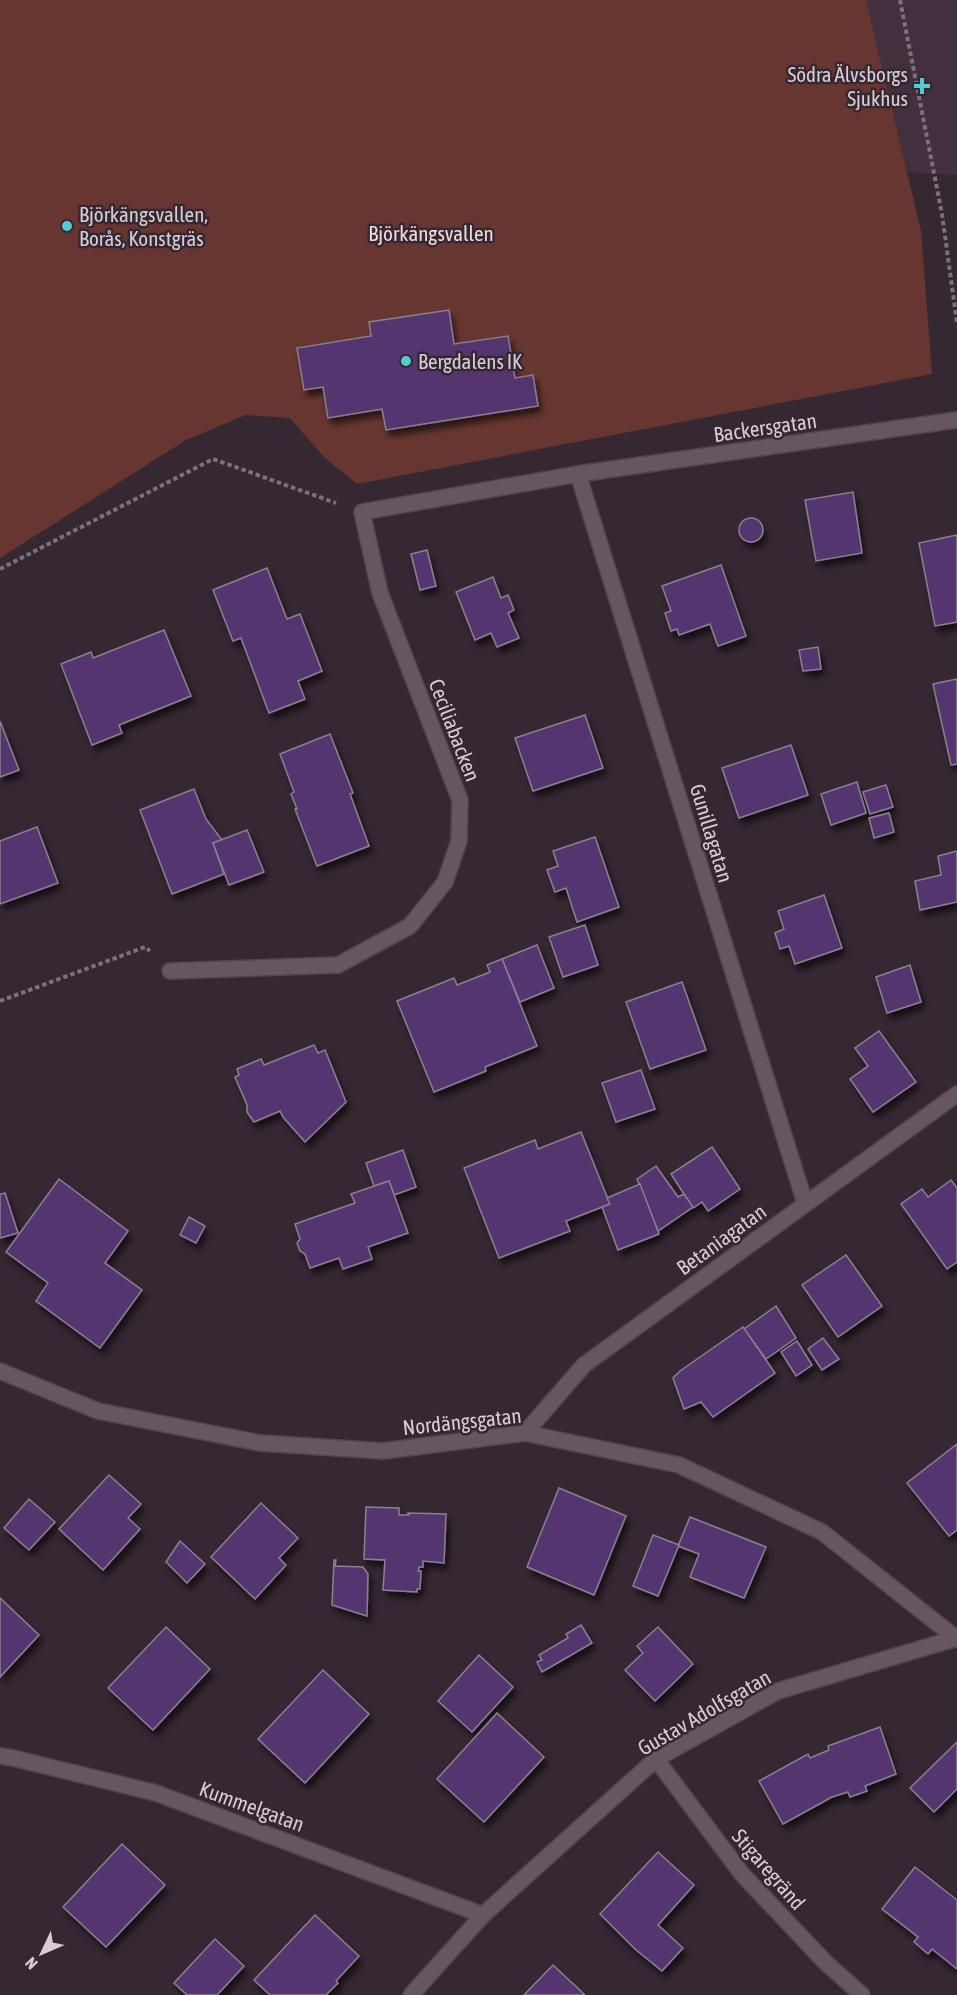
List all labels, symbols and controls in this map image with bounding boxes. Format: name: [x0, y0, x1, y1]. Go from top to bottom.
place label: Södra Älvsborgs Sjukhus: [787, 62, 908, 110]
marker: Södra Älvsborgs Sjukhus: [913, 77, 931, 95]
place label: Björkängsvallen, Borås, Konstgräs: [79, 202, 208, 250]
marker: Björkängsvallen, Borås, Konstgräs: [60, 219, 74, 233]
park label: Björkängsvallen: [368, 221, 494, 245]
place label: Bergdalens IK: [418, 349, 523, 373]
marker: Bergdalens IK: [399, 354, 413, 368]
street label: Backersgatan: [712, 408, 818, 446]
street label: Ceciliabacken: [425, 675, 485, 785]
street label: Gunillagatan: [686, 781, 738, 885]
street label: Betaniagatan: [672, 1199, 770, 1279]
street label: Nordängsgatan: [401, 1403, 523, 1439]
street label: Gustav Adolfsgatan: [633, 1664, 775, 1760]
street label: Kummelgatan: [196, 1776, 308, 1836]
street label: Stigaregränd: [728, 1824, 810, 1914]
north arrow: [12, 1923, 72, 1983]
text: N: [21, 1954, 41, 1973]

